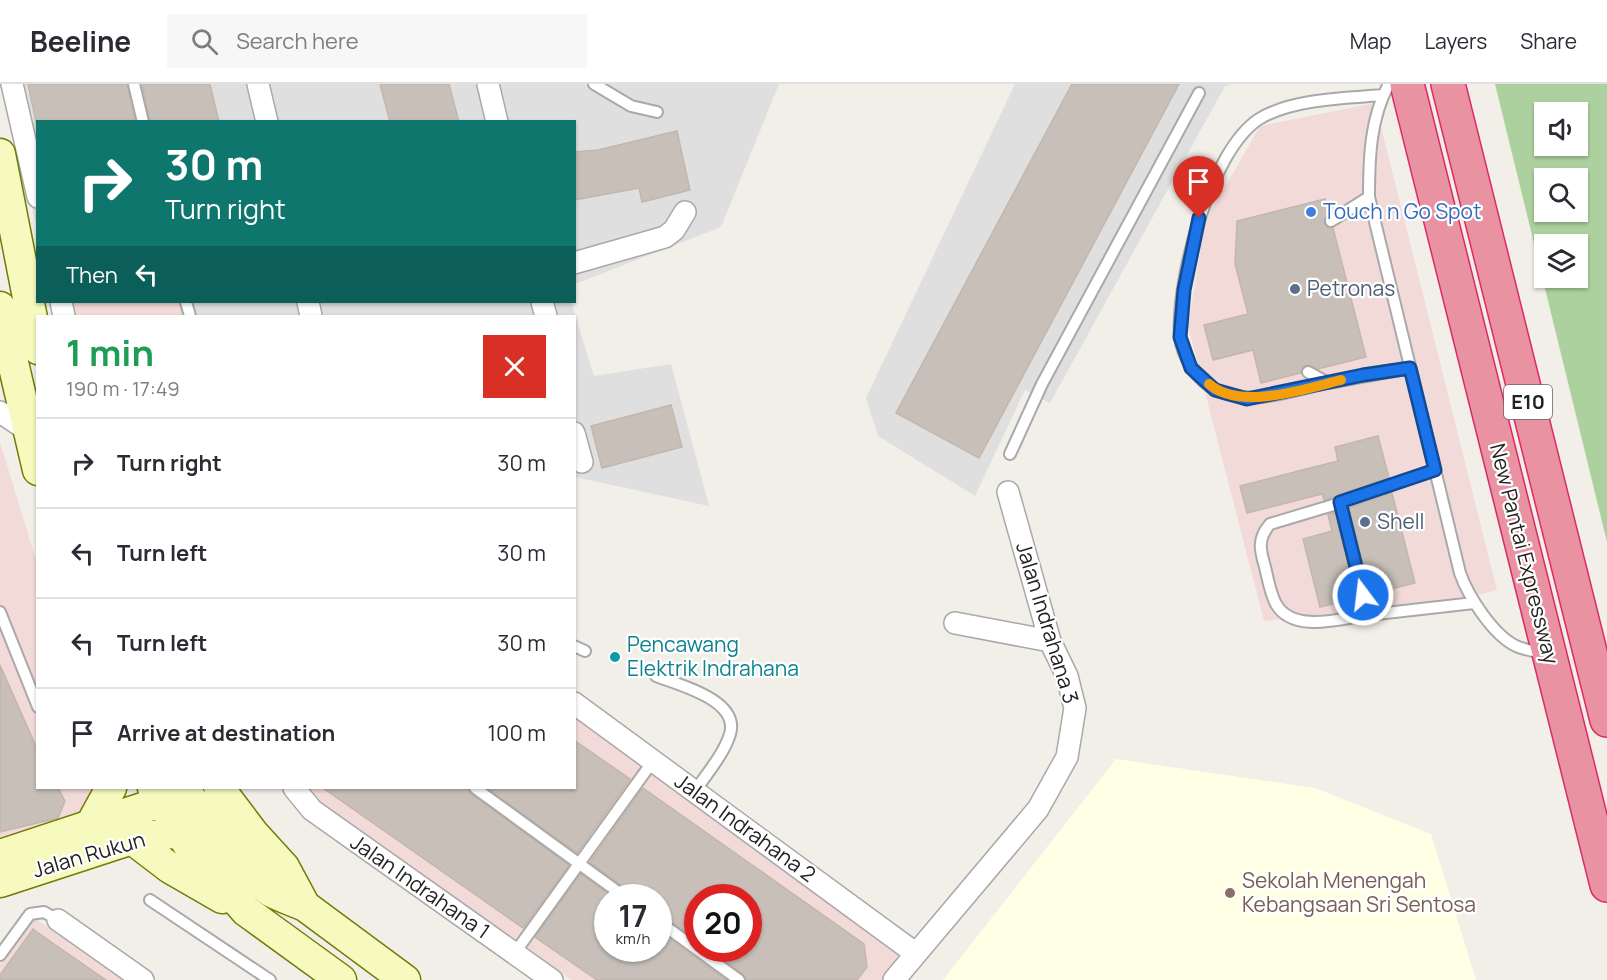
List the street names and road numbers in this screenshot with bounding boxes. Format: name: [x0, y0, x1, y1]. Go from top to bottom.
road number: E10: [1504, 385, 1552, 419]
street label: New Pantai Expressway: [1484, 441, 1566, 667]
street label: Jalan Indrahana 3: [1010, 539, 1086, 707]
street label: Jalan Indrahana 2: [670, 767, 822, 888]
street label: Jalan Rukun: [29, 825, 148, 883]
street label: Jalan Indrahana 1: [345, 828, 496, 945]

